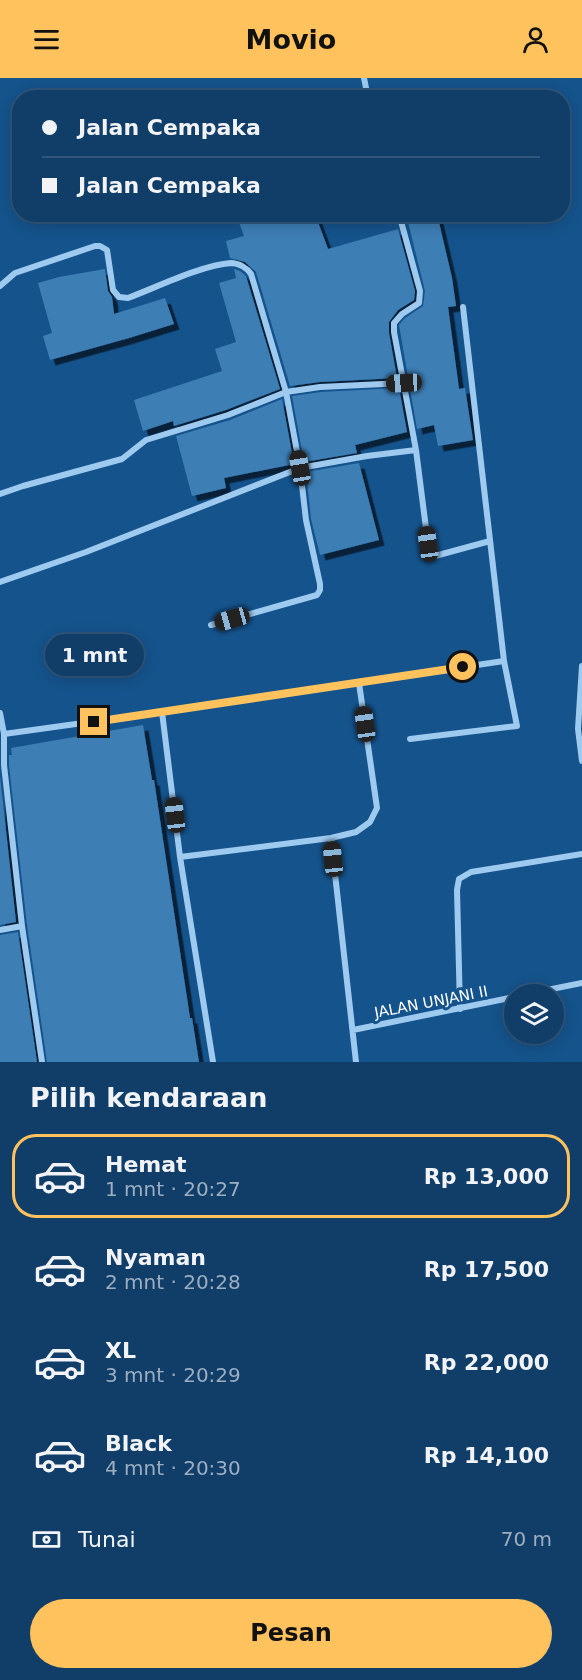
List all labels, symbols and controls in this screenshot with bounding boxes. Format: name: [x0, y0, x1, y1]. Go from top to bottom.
icon: menu: [30, 23, 63, 56]
icon: person: [519, 23, 552, 56]
text: Movio: [246, 24, 336, 55]
text: Jalan Cempaka: [78, 115, 261, 140]
text: Jalan Cempaka: [78, 173, 261, 198]
car: [386, 373, 422, 393]
car: [288, 449, 312, 487]
car: [417, 525, 439, 563]
car: [212, 605, 252, 633]
callout: 1 mnt: [44, 635, 144, 677]
text: 1 mnt: [62, 643, 127, 667]
route start: [449, 653, 476, 680]
car: [354, 705, 376, 743]
route end: [80, 708, 107, 735]
car: [164, 796, 186, 834]
car: [322, 840, 344, 878]
street label: JALAN UNJANI II: [372, 982, 489, 1022]
map controls: [504, 984, 564, 1044]
button: layers: [504, 984, 564, 1044]
text: Pilih kendaraan: [30, 1082, 267, 1113]
icon: car: [33, 1149, 87, 1203]
text: Hemat: [105, 1152, 187, 1177]
text: Rp 13,000: [424, 1164, 549, 1189]
text: 1 mnt · 20:27: [105, 1177, 241, 1201]
icon: car: [33, 1242, 87, 1296]
text: Nyaman: [105, 1245, 206, 1270]
text: Rp 17,500: [424, 1257, 549, 1282]
text: 2 mnt · 20:28: [105, 1270, 241, 1294]
icon: car: [33, 1335, 87, 1389]
text: XL: [105, 1338, 136, 1363]
text: Rp 22,000: [424, 1350, 549, 1375]
text: 3 mnt · 20:29: [105, 1363, 241, 1387]
icon: car: [33, 1428, 87, 1482]
text: Black: [105, 1431, 172, 1456]
text: Rp 14,100: [424, 1443, 549, 1468]
text: 4 mnt · 20:30: [105, 1456, 241, 1480]
icon: cash: [30, 1523, 63, 1556]
text: Tunai: [78, 1527, 136, 1552]
text: 70 m: [501, 1527, 552, 1551]
button: Pesan: [30, 1599, 552, 1668]

